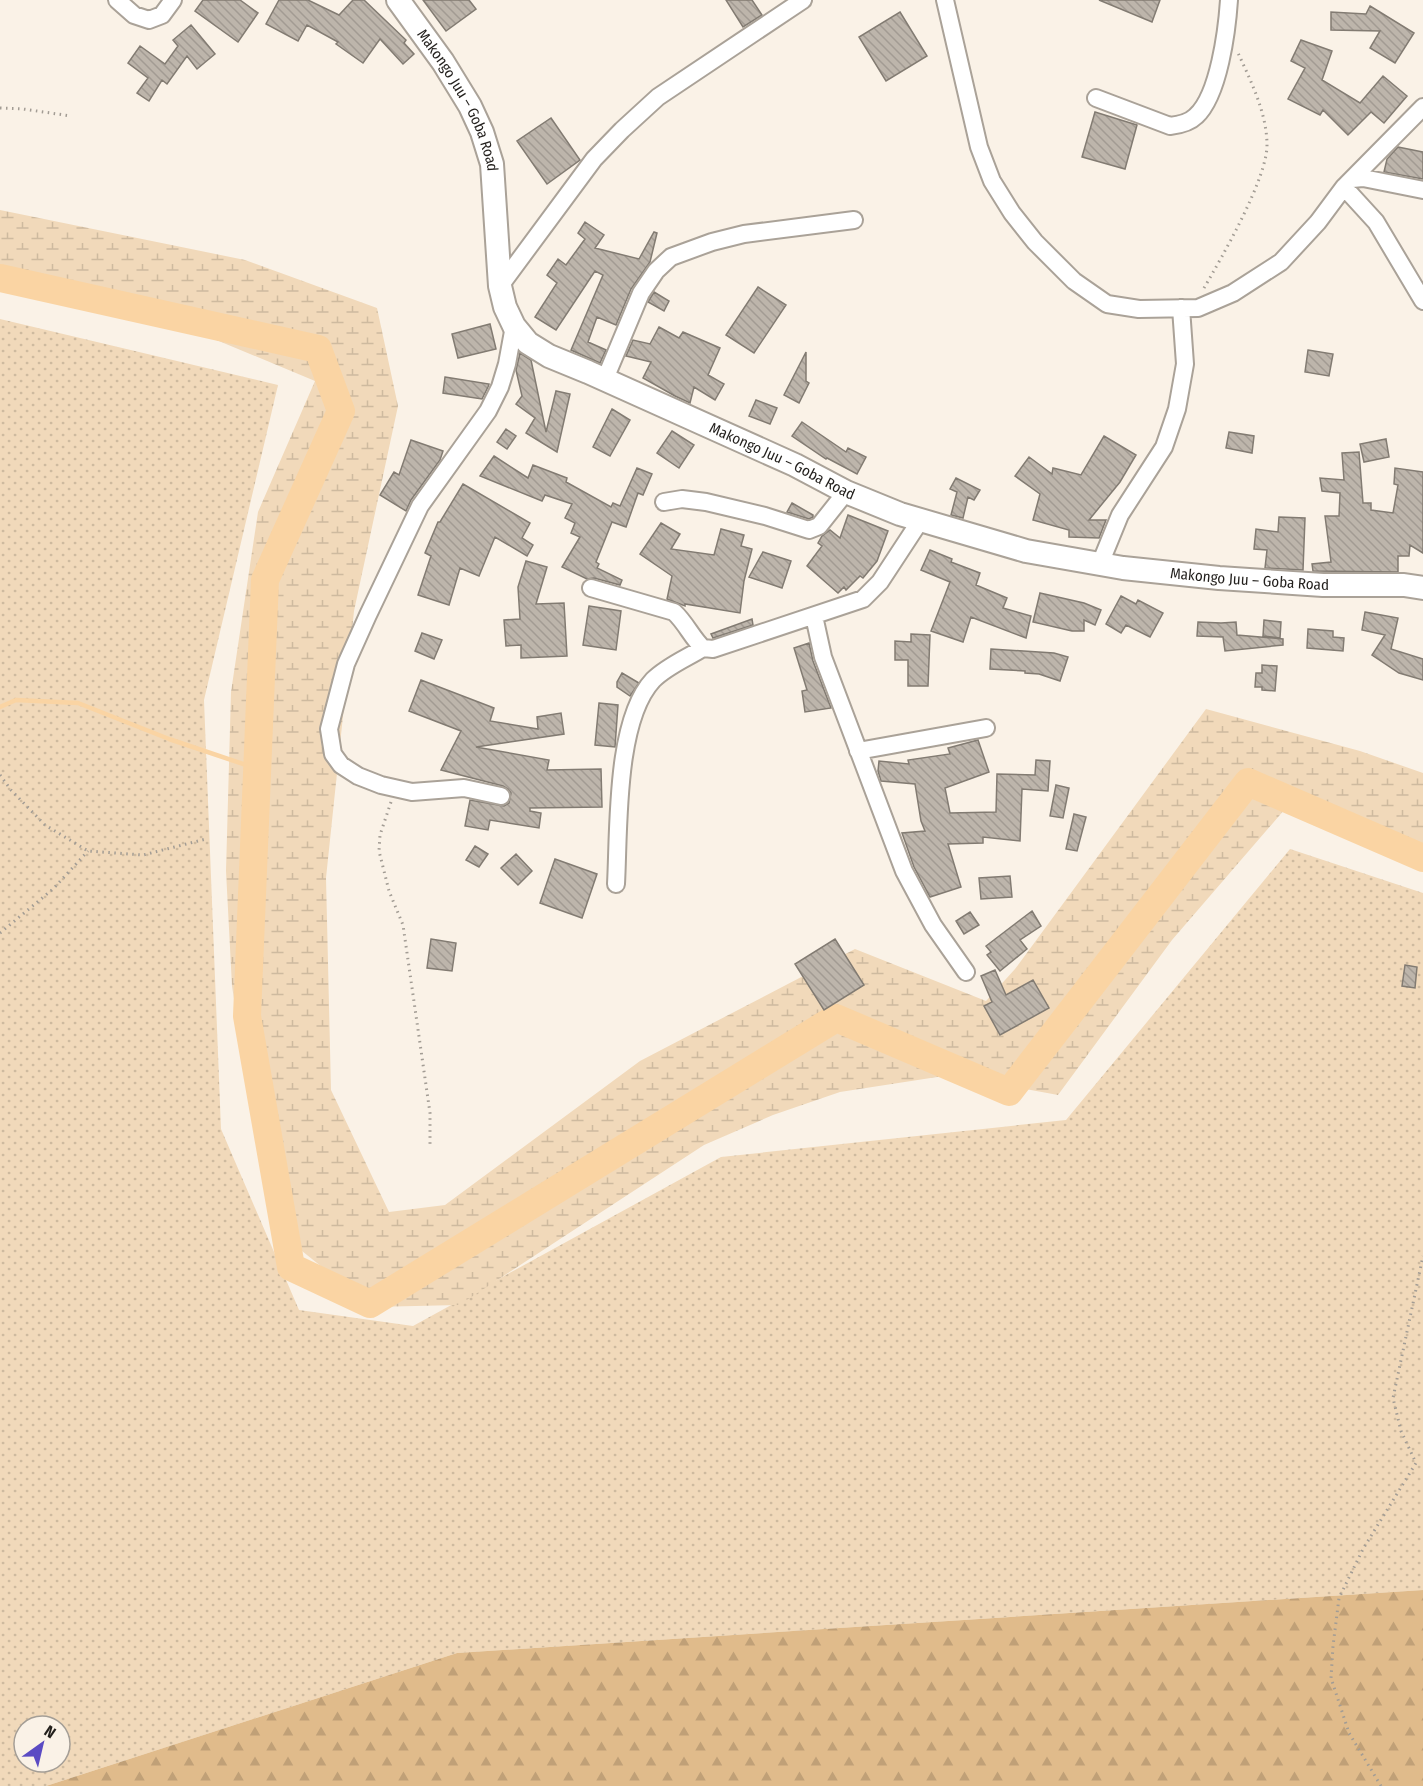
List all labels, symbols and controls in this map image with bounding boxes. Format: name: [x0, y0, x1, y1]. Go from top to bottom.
street label: Makongo Juu – Goba Road: [413, 26, 501, 172]
street label: Makongo Juu – Goba Road: [707, 419, 858, 504]
street label: Makongo Juu – Goba Road: [1169, 564, 1329, 594]
north arrow: [12, 1714, 72, 1774]
text: N: [41, 1721, 59, 1743]

